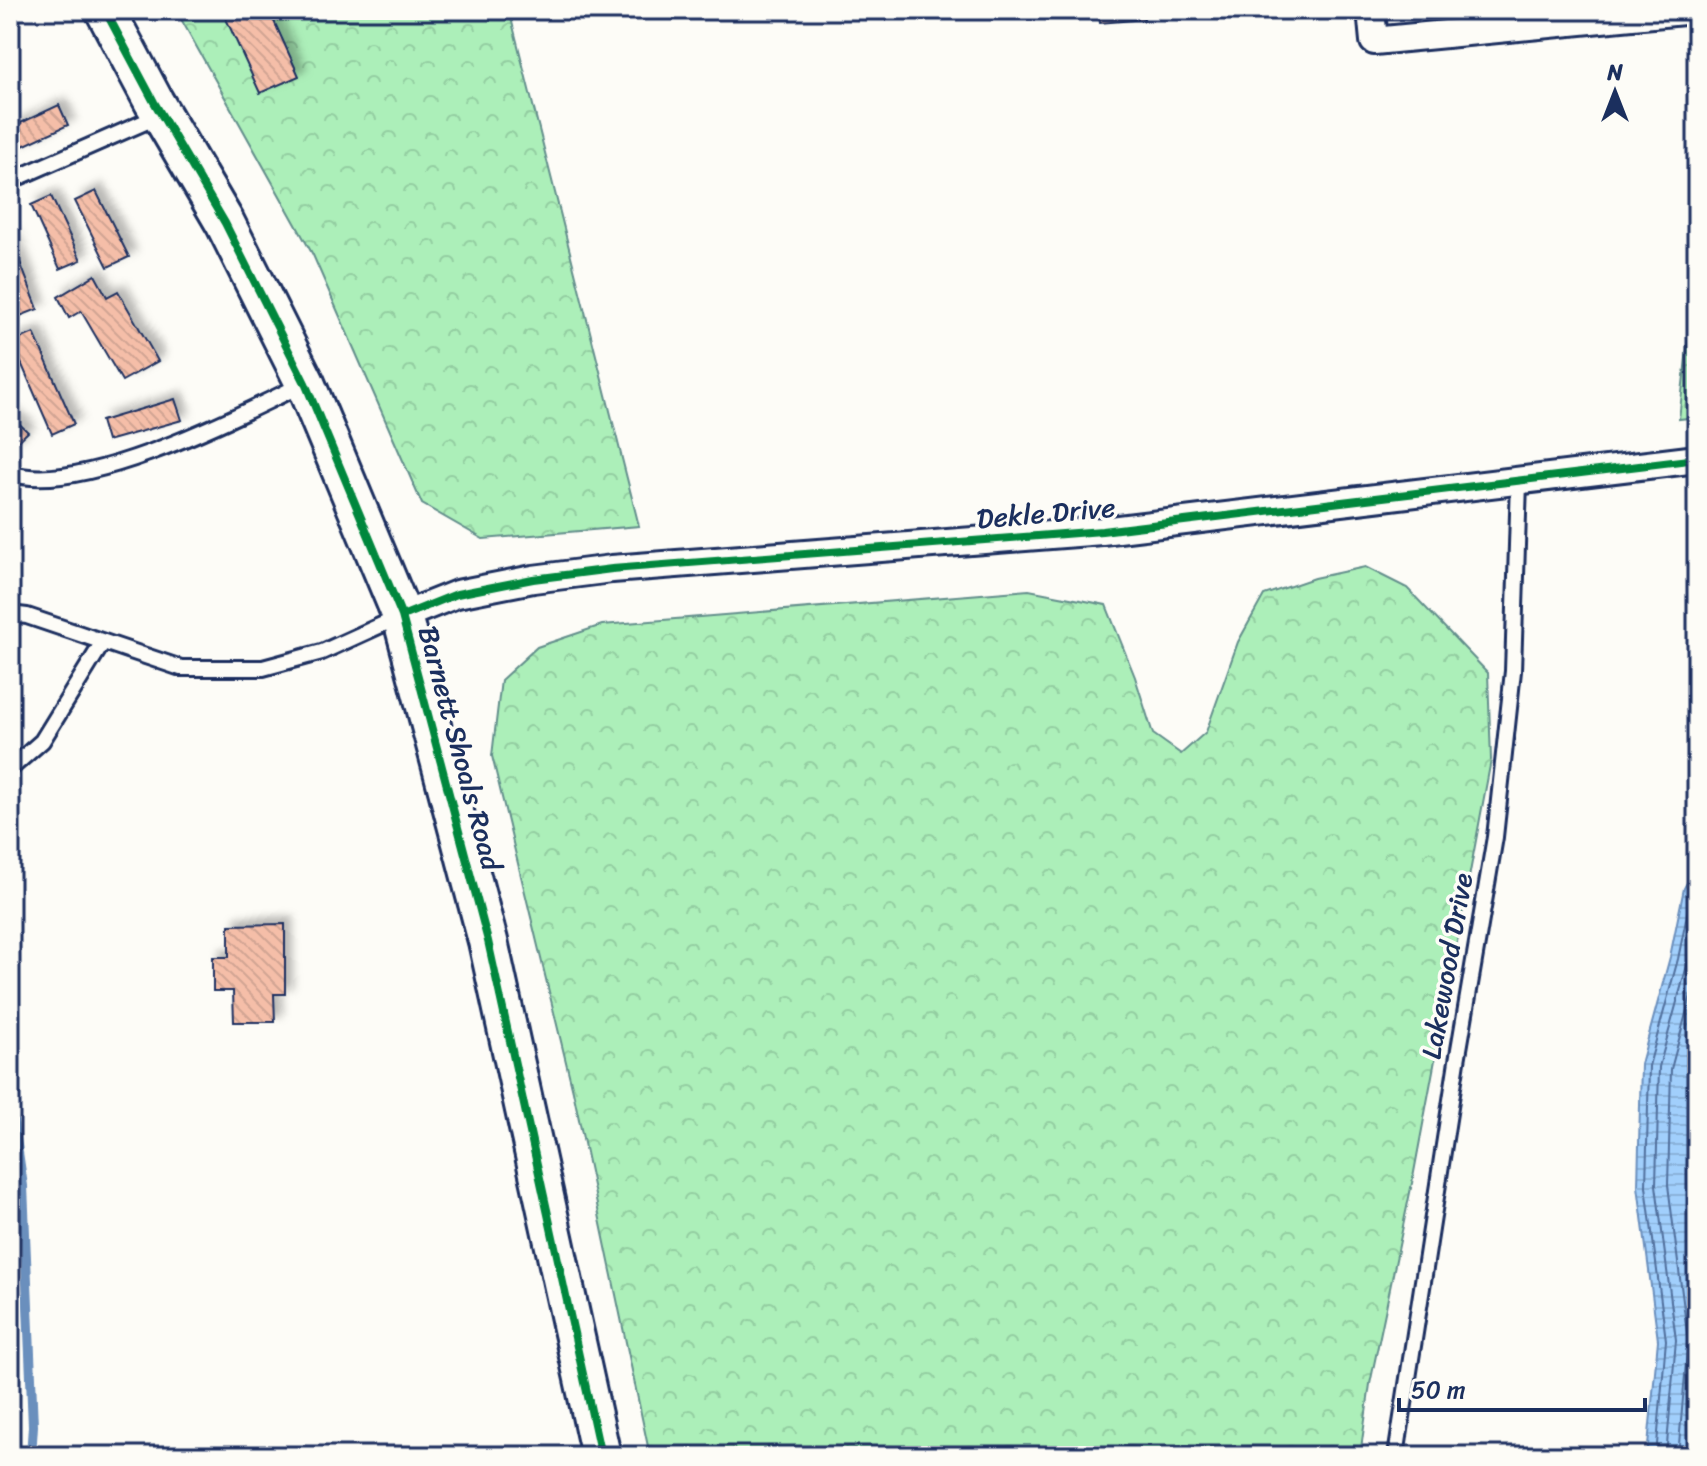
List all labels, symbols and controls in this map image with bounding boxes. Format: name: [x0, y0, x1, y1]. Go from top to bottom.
north arrow: [1575, 52, 1655, 132]
text: N: [1606, 53, 1623, 92]
street label: Dekle Drive: [975, 483, 1117, 543]
street label: Barnett Shoals Road: [404, 620, 517, 878]
street label: Lakewood Drive: [1407, 869, 1487, 1063]
scale bar: [1399, 1362, 1645, 1412]
text: 50 m: [1411, 1369, 1466, 1411]

